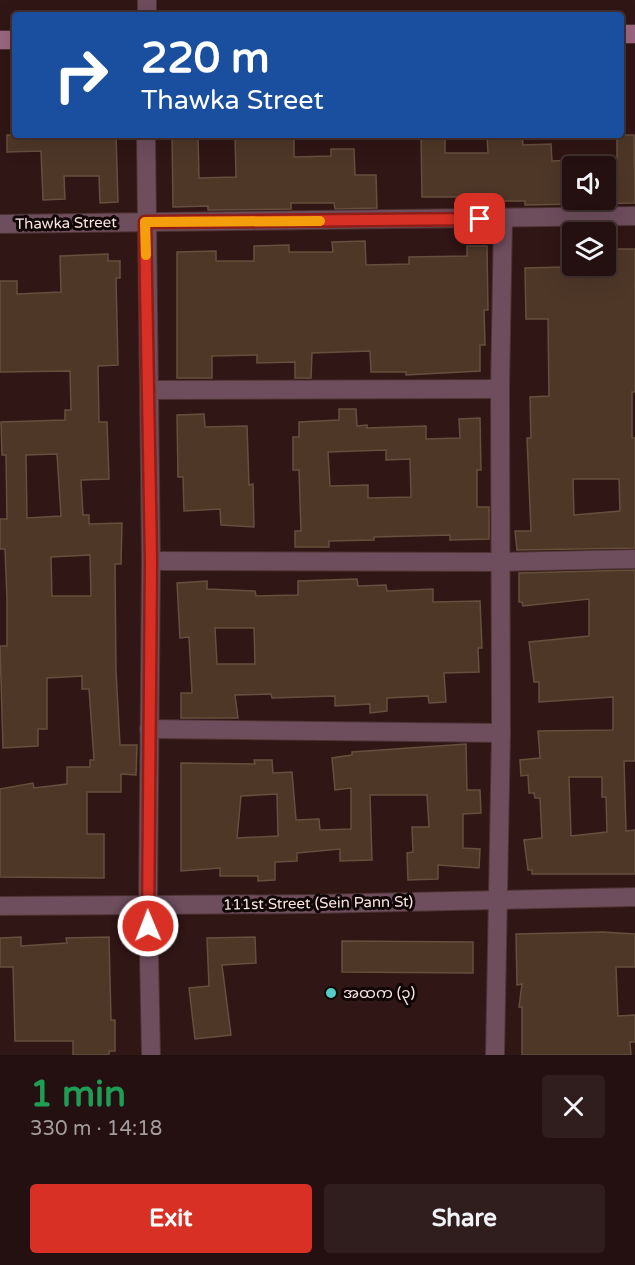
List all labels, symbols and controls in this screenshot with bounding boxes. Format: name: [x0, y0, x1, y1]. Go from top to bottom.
text: 220 m: [141, 33, 270, 84]
icon: right: [42, 36, 120, 114]
text: Thawka Street: [141, 84, 324, 117]
map controls: [562, 156, 616, 276]
button: sound: [562, 156, 616, 210]
pin: [454, 193, 505, 244]
icon: arrive: [463, 202, 496, 235]
street label: Thawka Street: [15, 213, 117, 233]
button: layers: [562, 222, 616, 276]
street label: 111st Street (Sein Pann St): [223, 892, 413, 914]
position arrow: [116, 894, 180, 958]
place label: အထက (၃): [343, 984, 415, 1005]
marker: အထက (၃): [324, 986, 338, 1000]
text: 1 min: [30, 1073, 126, 1116]
button: close: [542, 1075, 605, 1138]
text: 330 m · 14:18: [30, 1117, 162, 1141]
button: Exit: [30, 1184, 312, 1253]
button: Share: [324, 1184, 605, 1253]

